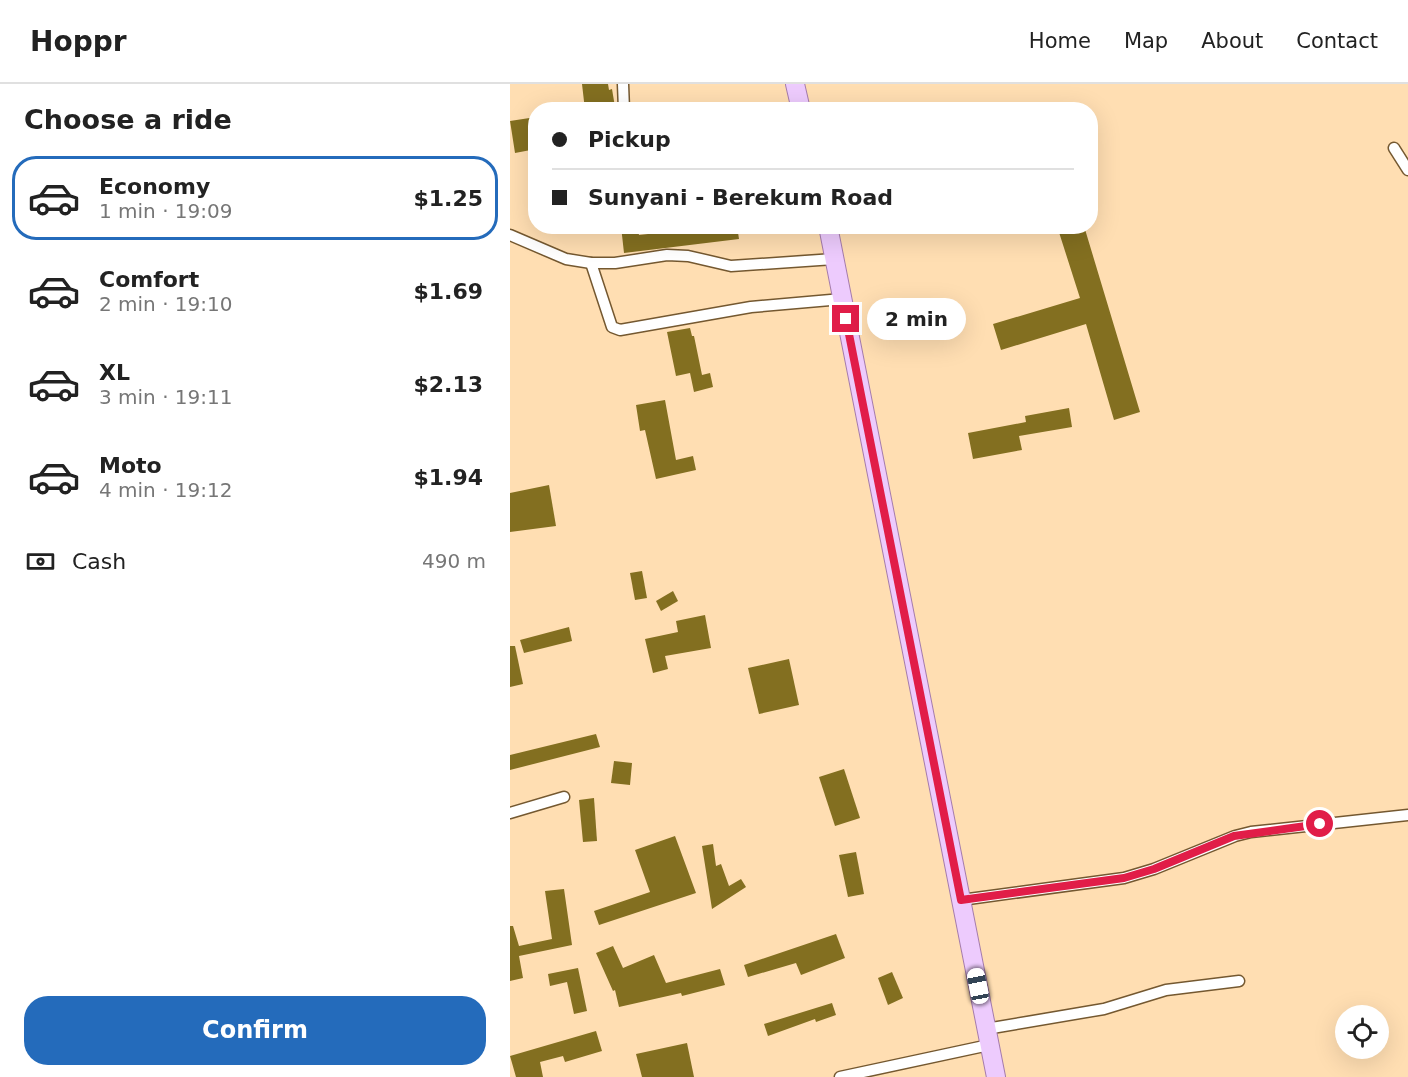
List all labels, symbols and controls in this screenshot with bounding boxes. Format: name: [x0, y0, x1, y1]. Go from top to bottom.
text: Hoppr: [30, 25, 127, 58]
text: Home: [1029, 29, 1091, 53]
text: Map: [1124, 29, 1168, 53]
text: About: [1201, 29, 1263, 53]
text: Contact: [1296, 29, 1378, 53]
text: Choose a ride: [24, 104, 232, 135]
text: Pickup: [588, 127, 671, 152]
icon: car: [27, 171, 81, 225]
text: Economy: [99, 174, 210, 199]
text: Sunyani - Berekum Road: [588, 185, 893, 210]
text: $1.25: [413, 186, 483, 211]
text: 1 min · 19:09: [99, 199, 233, 223]
icon: car: [27, 264, 81, 318]
text: Comfort: [99, 267, 199, 292]
text: $1.69: [413, 279, 483, 304]
text: 2 min · 19:10: [99, 292, 233, 316]
callout: 2 min: [867, 298, 966, 340]
route end: [832, 305, 859, 332]
text: 2 min: [885, 307, 948, 331]
icon: car: [27, 357, 81, 411]
text: XL: [99, 360, 130, 385]
text: $2.13: [413, 372, 483, 397]
text: 3 min · 19:11: [99, 385, 233, 409]
icon: car: [27, 450, 81, 504]
text: Moto: [99, 453, 162, 478]
text: $1.94: [413, 465, 483, 490]
text: 4 min · 19:12: [99, 478, 233, 502]
icon: cash: [24, 545, 57, 578]
text: Cash: [72, 549, 126, 574]
text: 490 m: [422, 549, 486, 573]
route start: [1306, 810, 1333, 837]
car: [966, 967, 990, 1005]
button: Confirm: [24, 996, 486, 1065]
map controls: [1335, 1005, 1389, 1059]
button: locate: [1335, 1005, 1389, 1059]

